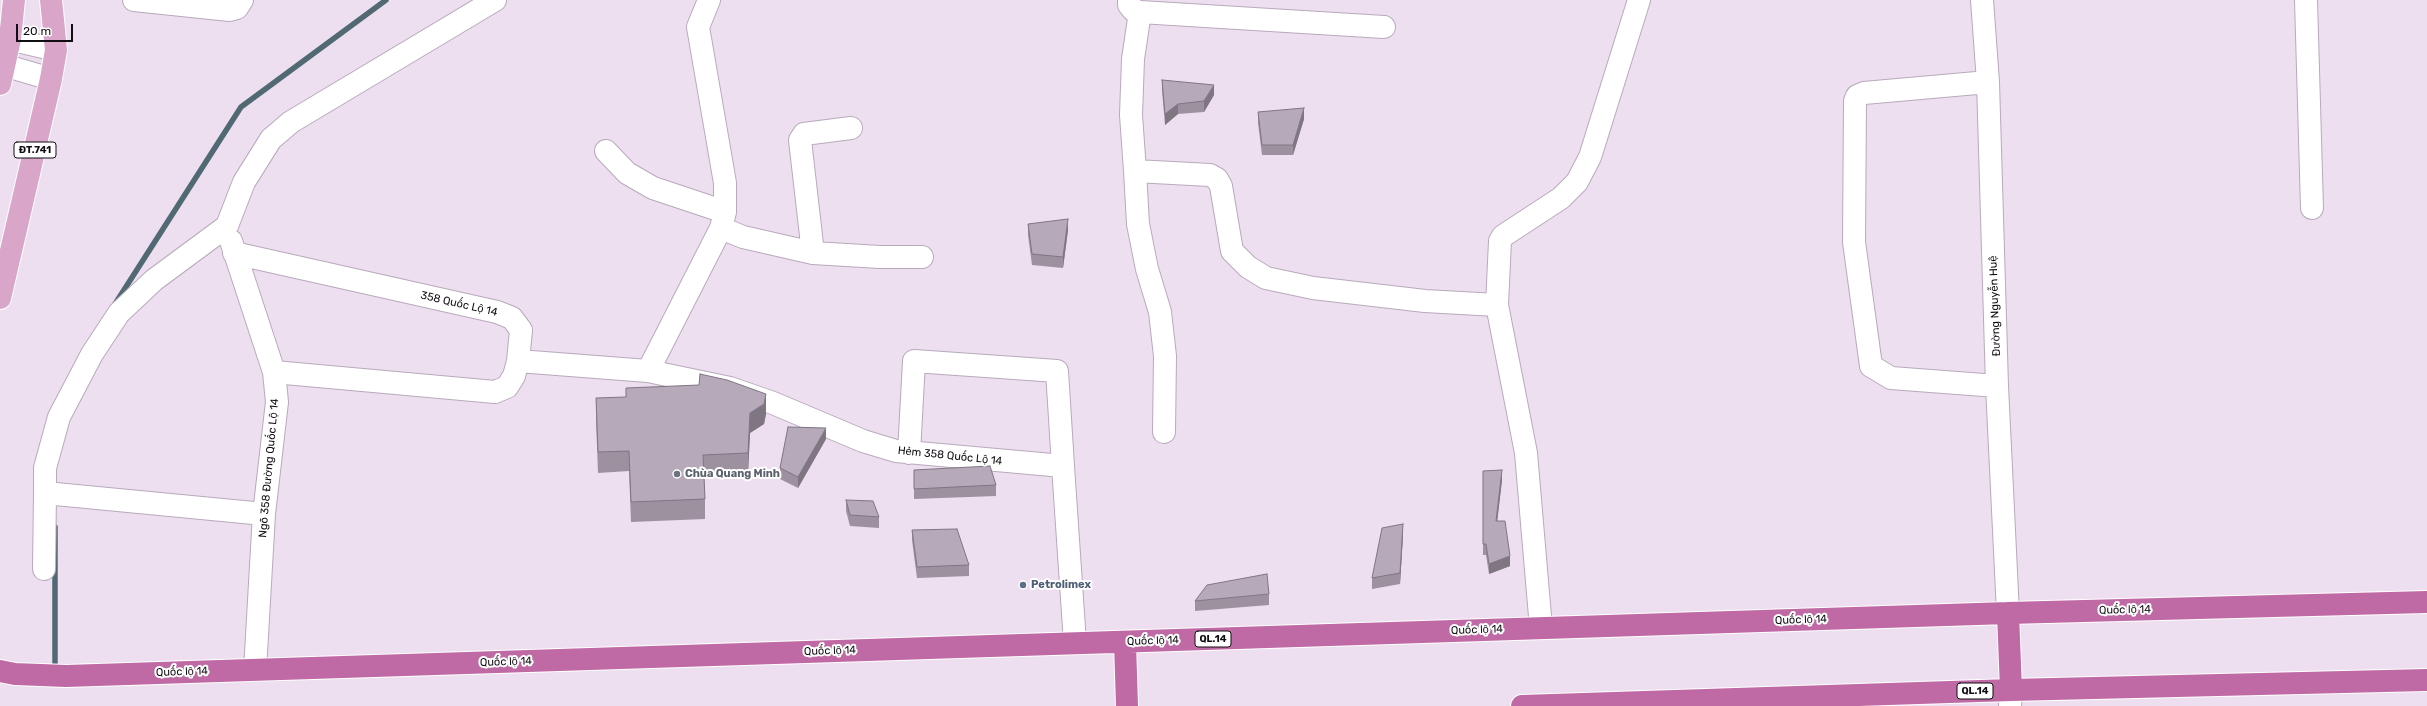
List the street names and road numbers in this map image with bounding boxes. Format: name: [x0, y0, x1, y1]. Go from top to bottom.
road number: ĐT.741: [14, 142, 56, 158]
street label: Đường Nguyễn Huệ: [1987, 255, 2003, 357]
street label: 358 Quốc Lộ 14: [419, 289, 499, 319]
street label: Ngõ 358 Đường Quốc Lộ 14: [256, 398, 282, 538]
street label: Hẻm 358 Quốc Lộ 14: [897, 444, 1003, 468]
street label: Quốc lộ 14: [2099, 603, 2151, 617]
street label: Quốc lộ 14: [1775, 612, 1827, 628]
street label: Quốc lộ 14: [1451, 622, 1503, 638]
road number: QL.14: [1195, 631, 1231, 647]
street label: Quốc lộ 14: [1127, 633, 1179, 649]
street label: Quốc lộ 14: [804, 643, 856, 659]
street label: Quốc lộ 14: [480, 654, 532, 670]
street label: Quốc lộ 14: [156, 664, 208, 680]
road number: QL.14: [1957, 683, 1993, 699]

